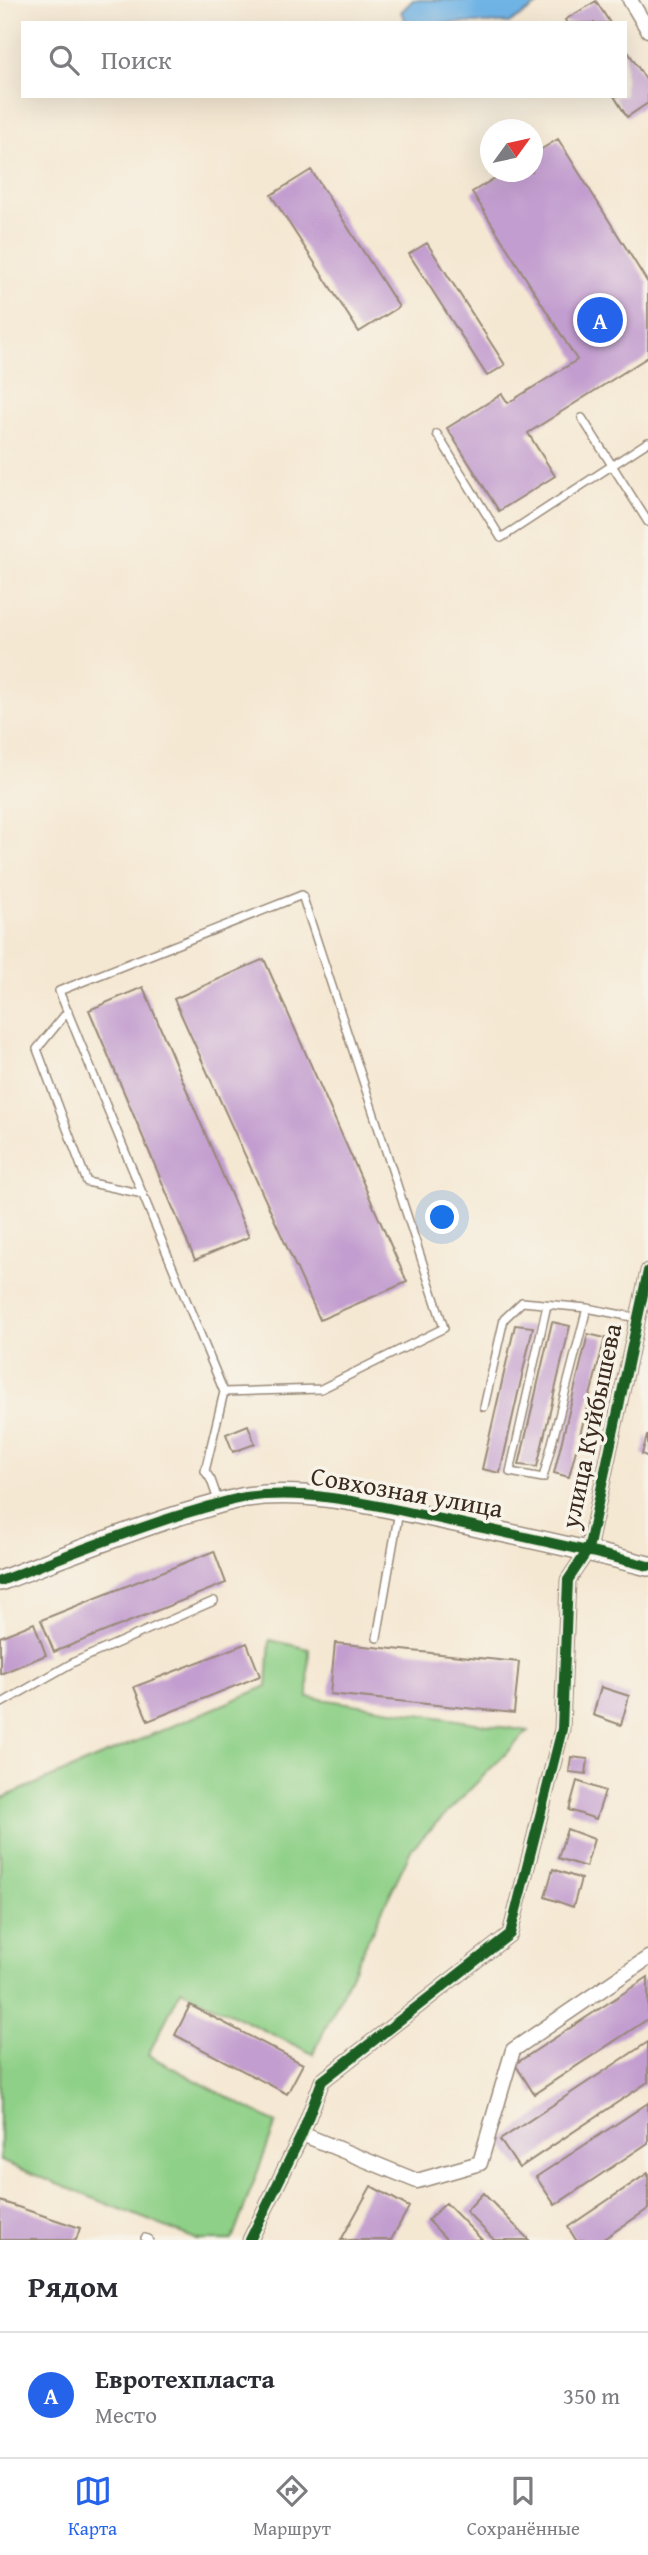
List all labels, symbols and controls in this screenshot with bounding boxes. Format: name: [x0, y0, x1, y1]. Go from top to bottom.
search box: [21, 21, 627, 98]
text: Поиск: [101, 40, 172, 79]
icon: search: [45, 41, 83, 79]
north arrow: [480, 119, 543, 182]
pin: A: [577, 294, 623, 346]
your location: [425, 1200, 459, 1234]
street label: улица Куйбышева: [549, 1319, 631, 1533]
street label: Совхозная улица: [308, 1455, 507, 1528]
text: Рядом: [28, 2264, 119, 2308]
text: Евротехпласта: [95, 2359, 275, 2398]
text: A: [44, 2379, 58, 2412]
text: 350 m: [563, 2379, 620, 2412]
text: Место: [95, 2398, 157, 2431]
tab: Карта: [68, 2472, 117, 2542]
tab: Маршрут: [253, 2472, 331, 2542]
tab: Сохранённые: [467, 2472, 580, 2542]

